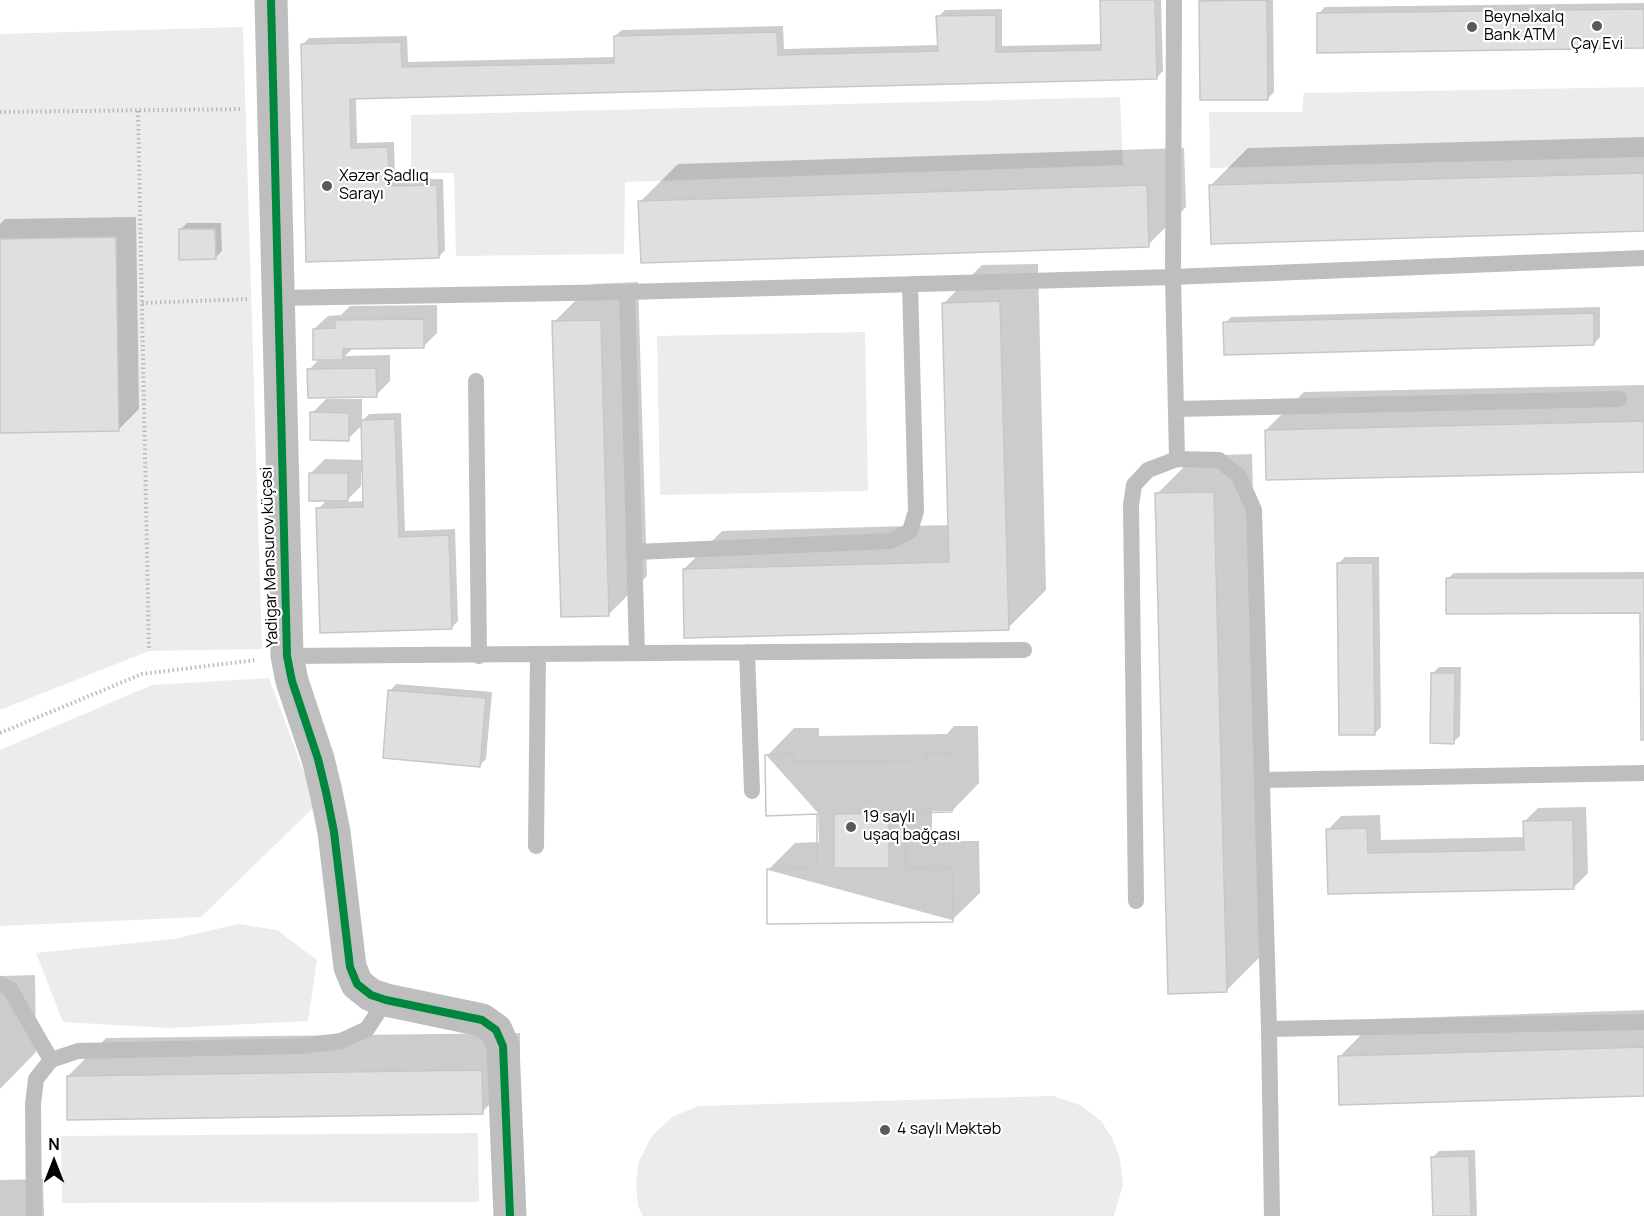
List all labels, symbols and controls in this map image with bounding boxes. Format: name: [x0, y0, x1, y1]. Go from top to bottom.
place label: Beynəlxalq Bank ATM: [1484, 8, 1564, 46]
marker: Çay Evi: [1590, 19, 1604, 33]
marker: Beynəlxalq Bank ATM: [1465, 20, 1479, 34]
place label: Çay Evi: [1571, 35, 1623, 55]
place label: Xəzər Şadlıq Sarayı: [339, 167, 429, 205]
marker: Xəzər Şadlıq Sarayı: [320, 179, 334, 193]
street label: Yadigar Mənsurov küçəsi: [257, 466, 283, 648]
place label: 19 saylı uşaq bağçası: [863, 808, 960, 846]
marker: 19 saylı uşaq bağçası: [844, 820, 858, 834]
place label: 4 saylı Məktəb: [897, 1120, 1001, 1140]
marker: 4 saylı Məktəb: [878, 1123, 892, 1137]
north arrow: [24, 1132, 84, 1192]
text: N: [48, 1133, 60, 1155]

